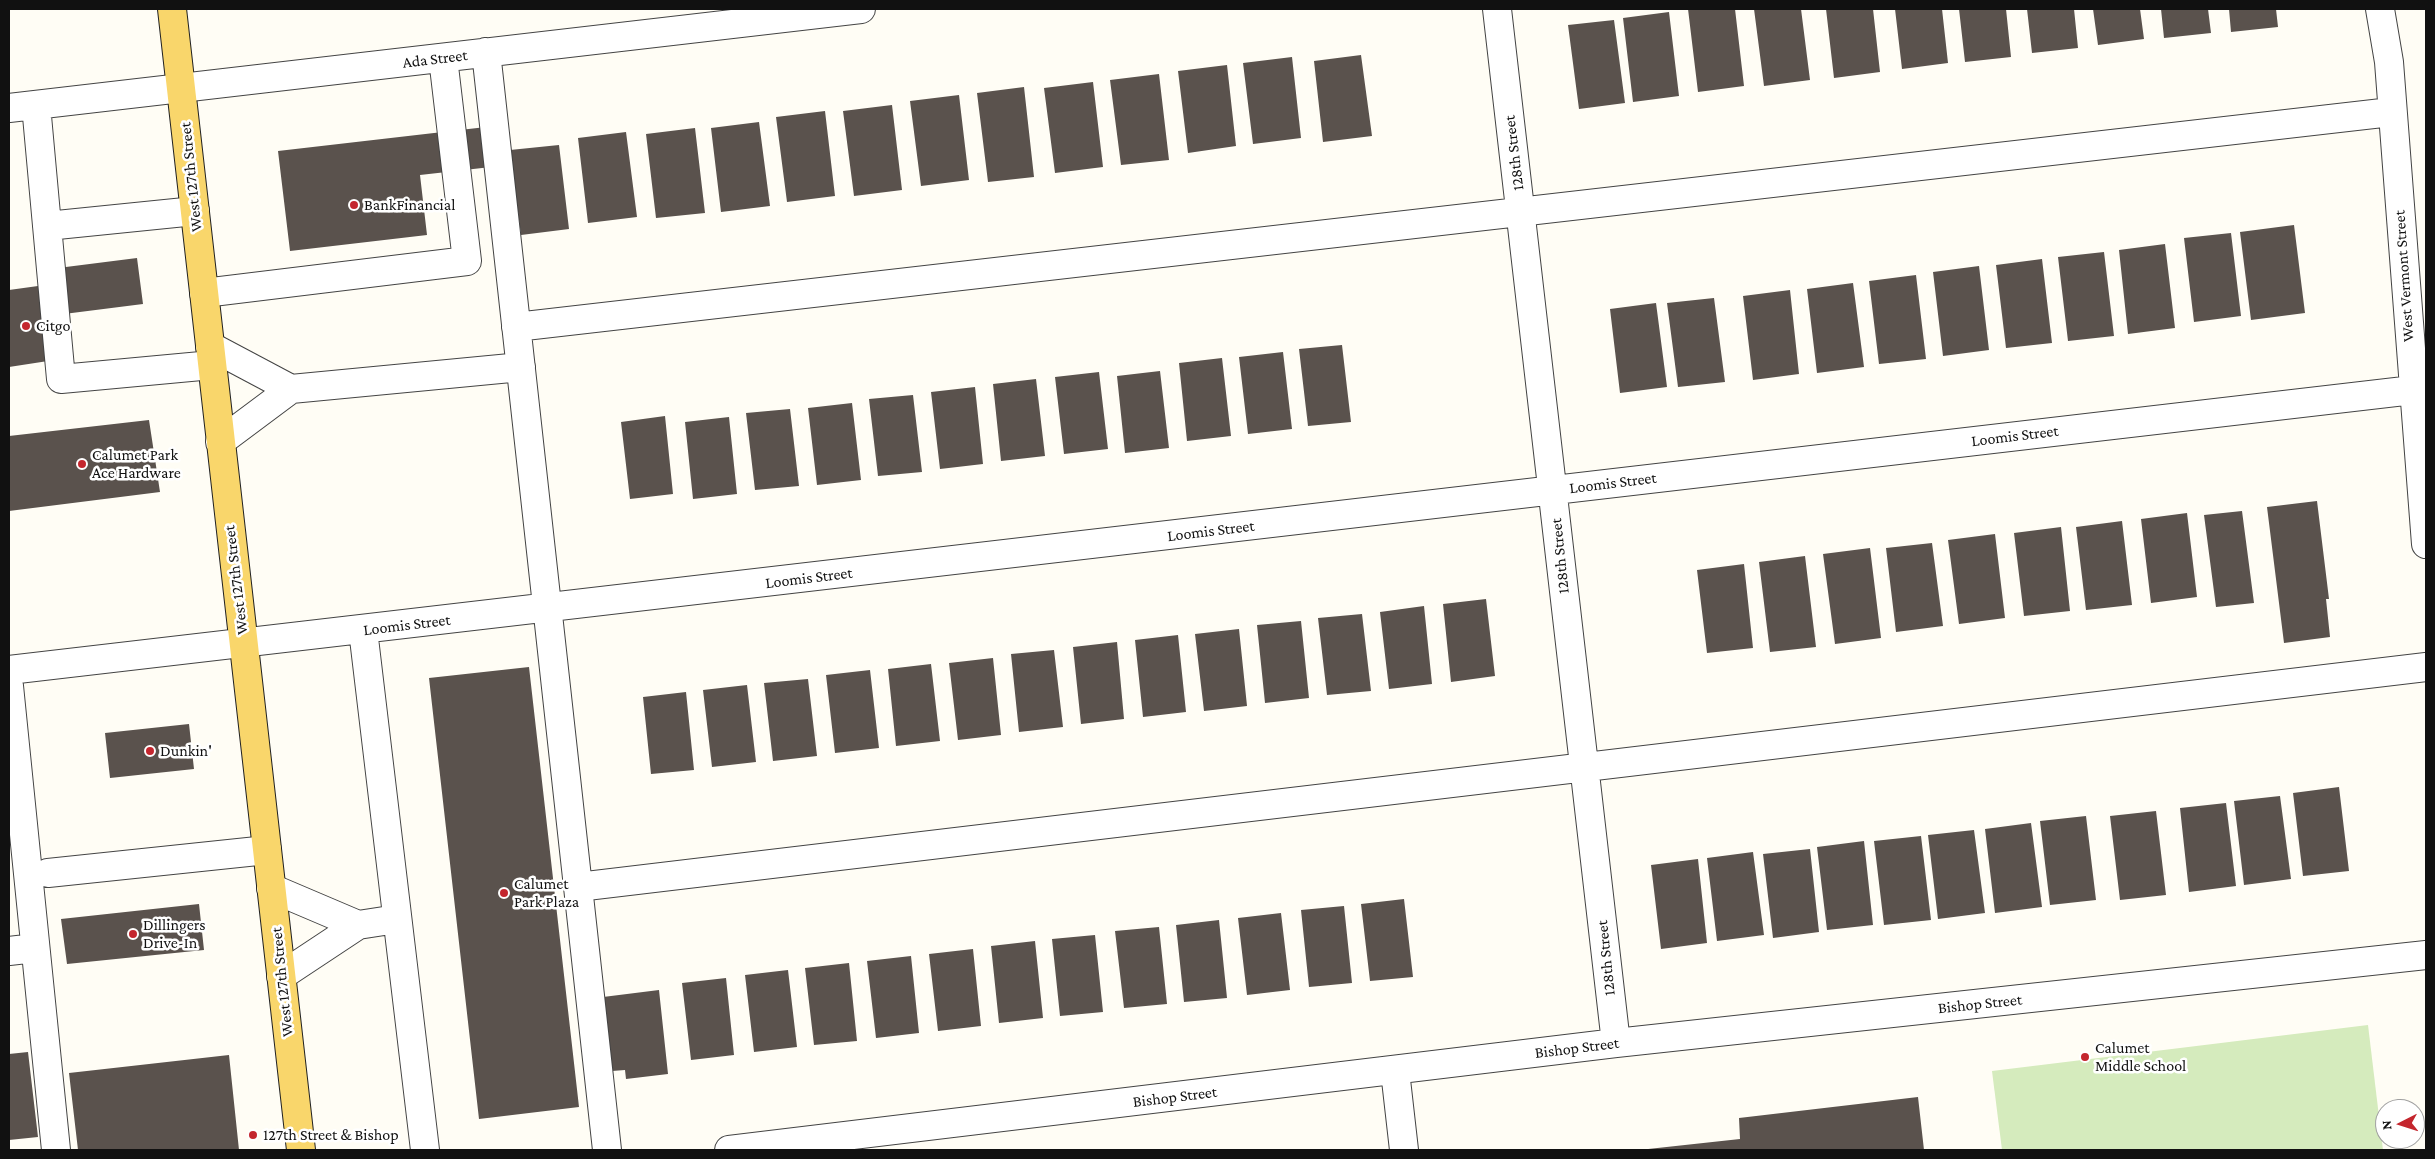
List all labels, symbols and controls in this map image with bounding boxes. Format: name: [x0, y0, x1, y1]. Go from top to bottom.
street label: Ada Street: [401, 45, 469, 73]
street label: 128th Street: [1500, 114, 1528, 192]
street label: West 127th Street: [176, 121, 206, 233]
place label: BankFinancial: [364, 195, 455, 215]
marker: BankFinancial: [348, 199, 360, 211]
street label: West Vermont Street: [2390, 210, 2418, 342]
place label: Citgo: [36, 316, 70, 336]
marker: Citgo: [20, 320, 32, 332]
street label: Loomis Street: [1970, 421, 2060, 451]
place label: Calumet Park Ace Hardware: [92, 445, 181, 483]
marker: Calumet Park Ace Hardware: [76, 458, 88, 470]
street label: Loomis Street: [1568, 468, 1658, 498]
street label: Loomis Street: [1166, 516, 1256, 546]
street label: 128th Street: [1546, 517, 1574, 595]
street label: West 127th Street: [220, 524, 252, 636]
street label: Loomis Street: [764, 563, 854, 593]
street label: Loomis Street: [362, 610, 452, 640]
place label: Dunkin': [160, 741, 212, 761]
marker: Dunkin': [144, 745, 156, 757]
place label: Calumet Park Plaza: [514, 874, 579, 912]
marker: Calumet Park Plaza: [498, 887, 510, 899]
place label: Dillingers Drive-In: [143, 915, 206, 953]
street label: 128th Street: [1592, 919, 1620, 997]
street label: West 127th Street: [267, 926, 297, 1038]
marker: Dillingers Drive-In: [127, 928, 139, 940]
street label: Bishop Street: [1937, 990, 2023, 1018]
street label: Bishop Street: [1534, 1033, 1620, 1063]
place label: Calumet Middle School: [2095, 1038, 2186, 1076]
marker: Calumet Middle School: [2079, 1051, 2091, 1063]
street label: Bishop Street: [1132, 1082, 1218, 1112]
north arrow: [2375, 1099, 2425, 1149]
text: N: [2378, 1120, 2394, 1131]
place label: 127th Street & Bishop: [263, 1125, 399, 1145]
marker: 127th Street & Bishop: [247, 1129, 259, 1141]

